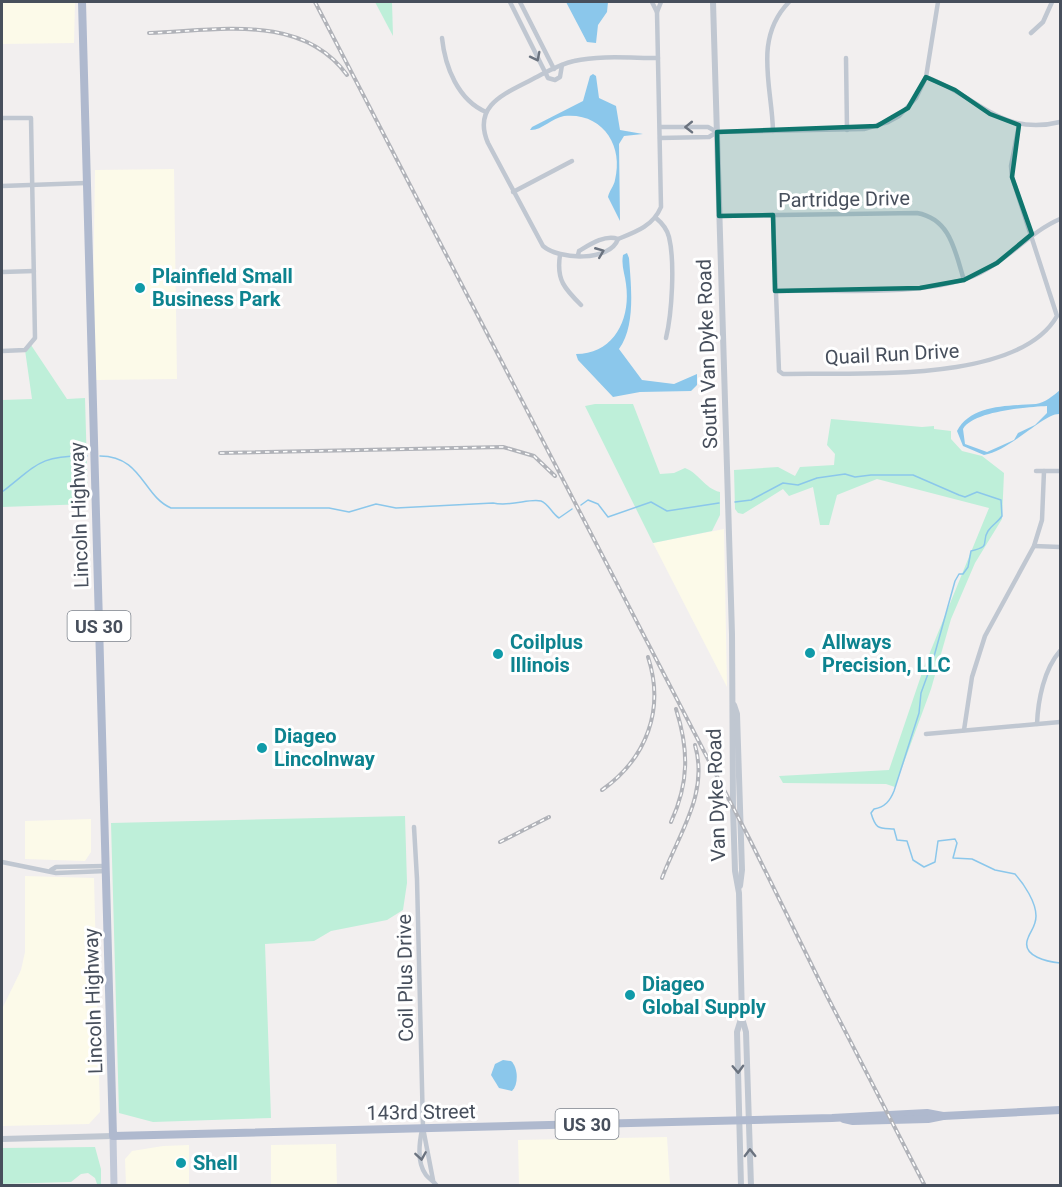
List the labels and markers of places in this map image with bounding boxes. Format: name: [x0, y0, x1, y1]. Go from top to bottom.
place label: Plainfield Small Business Park: [152, 264, 293, 311]
marker: Plainfield Small Business Park: [133, 281, 147, 295]
place label: Coilplus Illinois: [510, 630, 583, 677]
place label: Allways Precision, LLC: [822, 630, 951, 677]
marker: Allways Precision, LLC: [803, 646, 817, 660]
marker: Coilplus Illinois: [491, 647, 505, 661]
place label: Diageo Lincolnway: [274, 724, 376, 771]
marker: Diageo Lincolnway: [255, 741, 269, 755]
place label: Diageo Global Supply: [642, 972, 767, 1019]
marker: Diageo Global Supply: [623, 988, 637, 1002]
place label: Shell: [193, 1151, 238, 1175]
marker: Shell: [174, 1156, 188, 1170]

